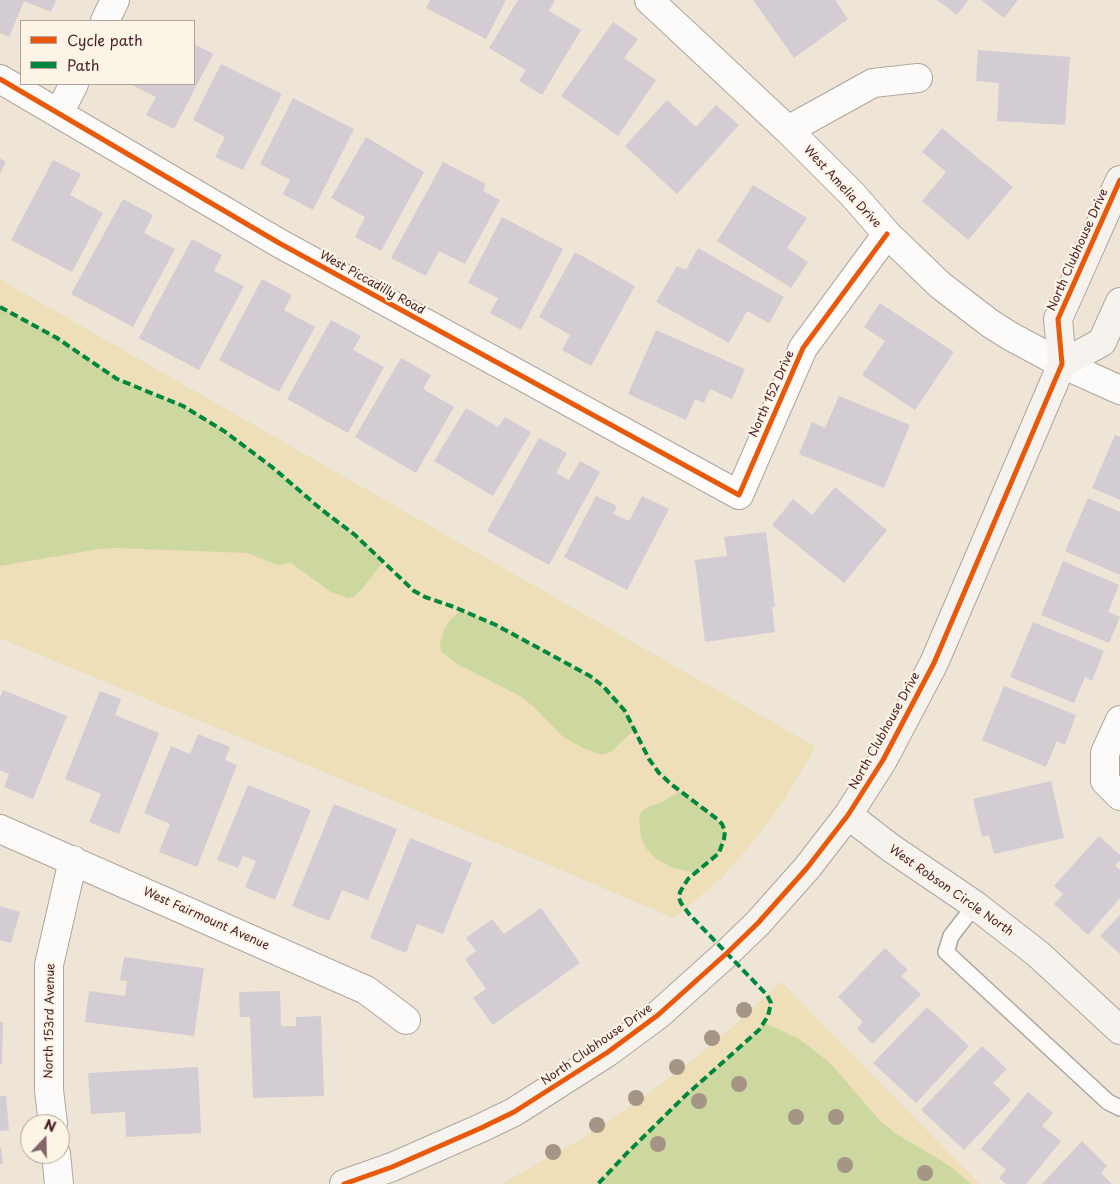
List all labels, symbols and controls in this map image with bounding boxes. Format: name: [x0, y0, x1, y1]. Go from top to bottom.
legend: [20, 20, 195, 85]
text: Cycle path: [67, 28, 143, 51]
text: Path: [67, 53, 99, 76]
street label: West Amelia Drive: [800, 143, 884, 231]
street label: North Clubhouse Drive: [1045, 187, 1111, 313]
street label: West Piccadilly Road: [317, 248, 427, 318]
street label: North 152 Drive: [746, 348, 798, 440]
street label: North Clubhouse Drive: [847, 670, 923, 792]
street label: West Robson Circle North: [886, 842, 1016, 940]
street label: West Fairmount Avenue: [141, 885, 271, 953]
street label: North 153rd Avenue: [42, 963, 58, 1079]
street label: North Clubhouse Drive: [539, 1001, 655, 1089]
north arrow: [20, 1114, 70, 1164]
text: N: [41, 1114, 59, 1137]

